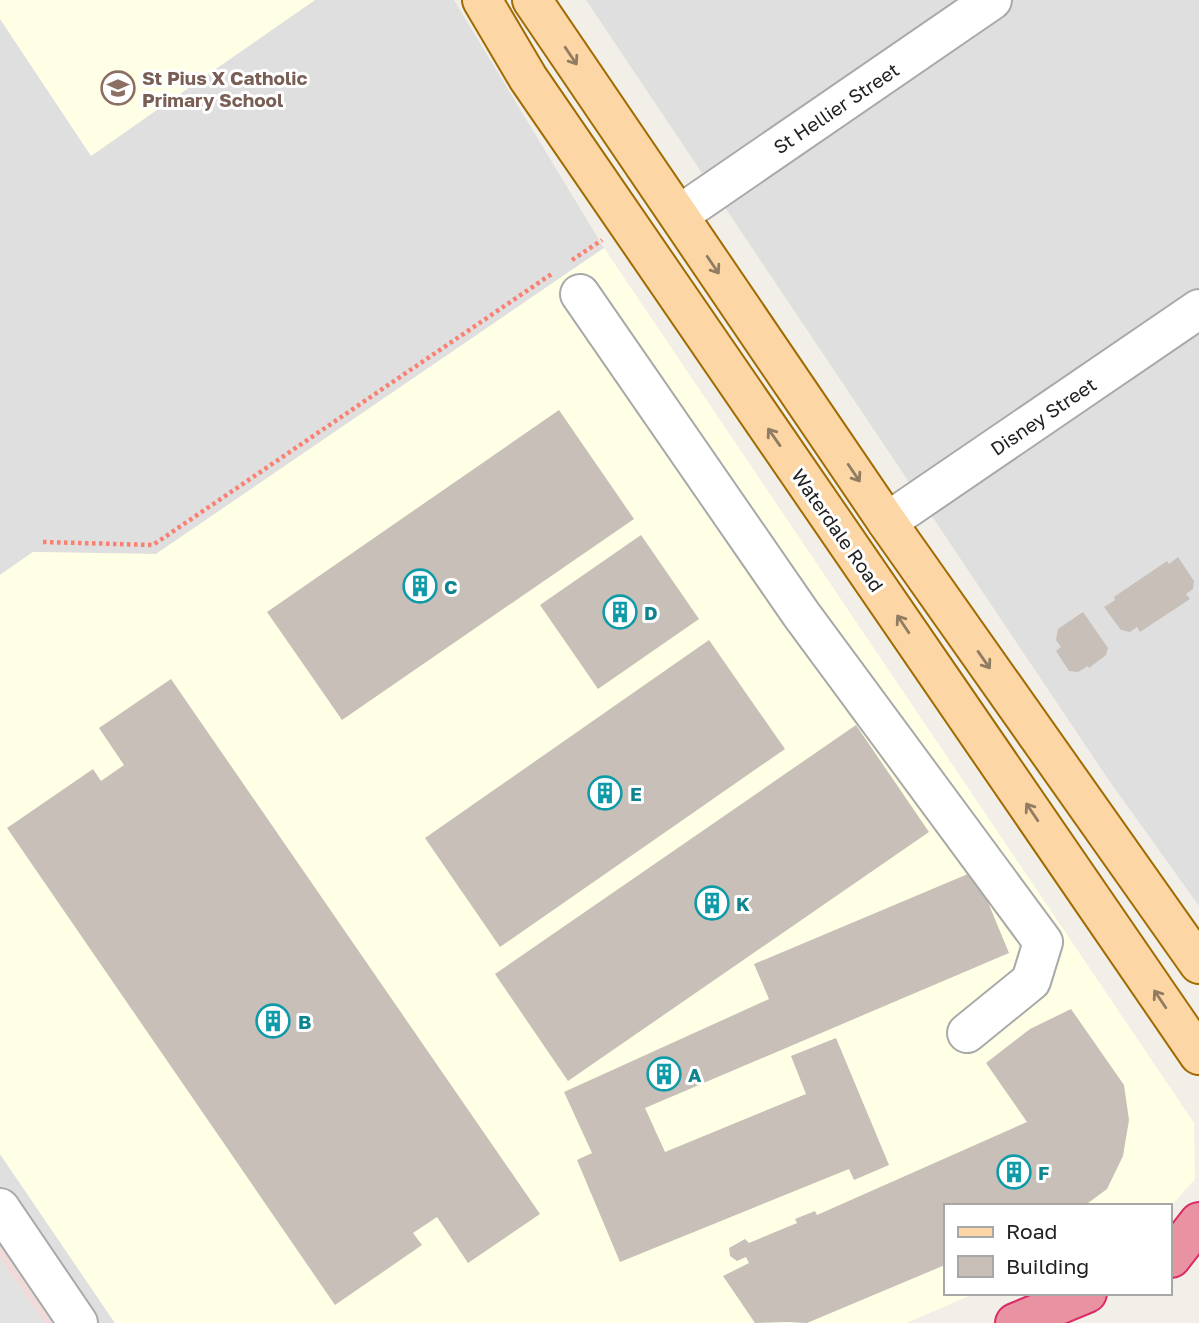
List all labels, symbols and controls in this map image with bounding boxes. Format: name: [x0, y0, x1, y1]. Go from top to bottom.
one-way arrow: [564, 46, 578, 66]
street label: St Hellier Street: [769, 58, 903, 158]
place label: St Pius X Catholic Primary School: [142, 66, 308, 111]
school or university icon: St Pius X Catholic Primary School: [99, 69, 137, 107]
one-way arrow: [706, 254, 720, 274]
street label: Disney Street: [986, 372, 1100, 460]
one-way arrow: [767, 428, 781, 447]
one-way arrow: [847, 463, 861, 482]
street label: Waterdale Road: [787, 464, 889, 596]
building icon: C: [401, 567, 439, 605]
place label: C: [444, 575, 458, 598]
building icon: D: [601, 593, 639, 631]
place label: D: [644, 601, 658, 624]
one-way arrow: [896, 615, 910, 634]
one-way arrow: [977, 650, 991, 669]
building icon: E: [586, 774, 624, 812]
place label: E: [630, 782, 642, 805]
one-way arrow: [1025, 803, 1039, 822]
building icon: K: [693, 884, 731, 922]
place label: K: [736, 892, 750, 915]
one-way arrow: [1153, 990, 1167, 1009]
building icon: B: [254, 1002, 292, 1040]
place label: B: [298, 1010, 311, 1033]
building icon: A: [645, 1055, 683, 1093]
place label: A: [688, 1063, 702, 1086]
building icon: F: [995, 1153, 1033, 1191]
place label: F: [1038, 1161, 1049, 1184]
legend: [944, 1204, 1171, 1295]
text: Road: [1006, 1218, 1057, 1244]
text: Building: [1006, 1253, 1089, 1279]

